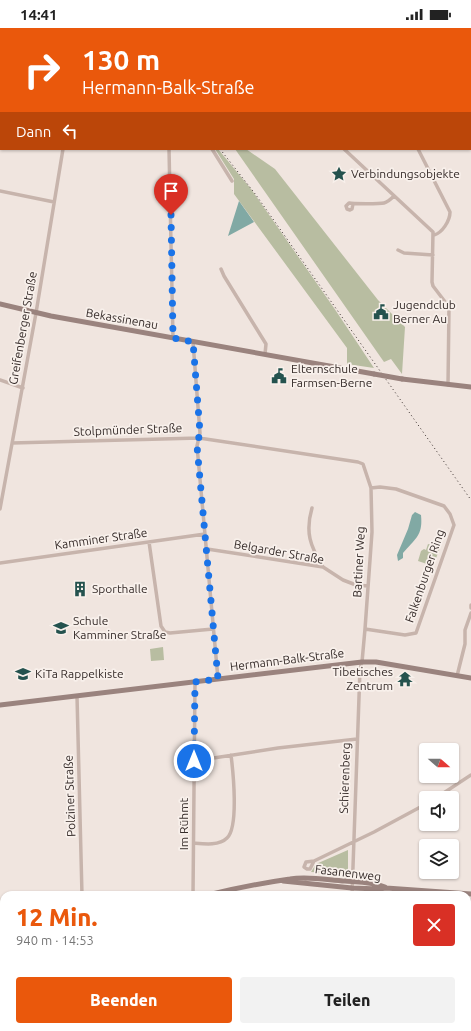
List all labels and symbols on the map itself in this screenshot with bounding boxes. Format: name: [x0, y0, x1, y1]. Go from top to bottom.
place icon: Verbindungsobjekte: [330, 165, 348, 183]
place label: Verbindungsobjekte: [351, 167, 460, 180]
pin: [154, 174, 188, 215]
street label: Greifenberger Straße: [6, 270, 39, 385]
place label: Jugendclub Berner Au: [393, 298, 456, 325]
public building icon: Jugendclub Berner Au: [372, 303, 390, 321]
street label: Bekassinenau: [85, 306, 159, 331]
place label: Elternschule Farmsen-Berne: [291, 362, 372, 389]
public building icon: Elternschule Farmsen-Berne: [270, 367, 288, 385]
street label: Stolpmünder Straße: [73, 421, 183, 438]
street label: Kamminer Straße: [54, 526, 148, 551]
street label: Bartiner Weg: [350, 526, 367, 598]
street label: Falkenburger Ring: [402, 527, 447, 624]
street label: Belgarder Straße: [233, 537, 325, 566]
building icon: Sporthalle: [71, 580, 89, 598]
place label: Sporthalle: [92, 582, 148, 595]
place label: Schule Kamminer Straße: [73, 614, 166, 641]
school or university icon: Schule Kamminer Straße: [52, 619, 70, 637]
street label: Hermann-Balk-Straße: [229, 646, 345, 673]
school or university icon: KiTa Rappelkiste: [14, 665, 32, 683]
place label: Tibetisches Zentrum: [332, 665, 393, 692]
place label: KiTa Rappelkiste: [35, 667, 124, 680]
temple icon: Tibetisches Zentrum: [396, 670, 414, 688]
position arrow: [173, 740, 215, 782]
street label: Schierenberg: [337, 742, 352, 814]
north arrow: [419, 743, 459, 783]
street label: Polziner Straße: [62, 755, 77, 837]
street label: Im Rühmt: [177, 798, 190, 850]
street label: Fasanenweg: [314, 862, 382, 883]

